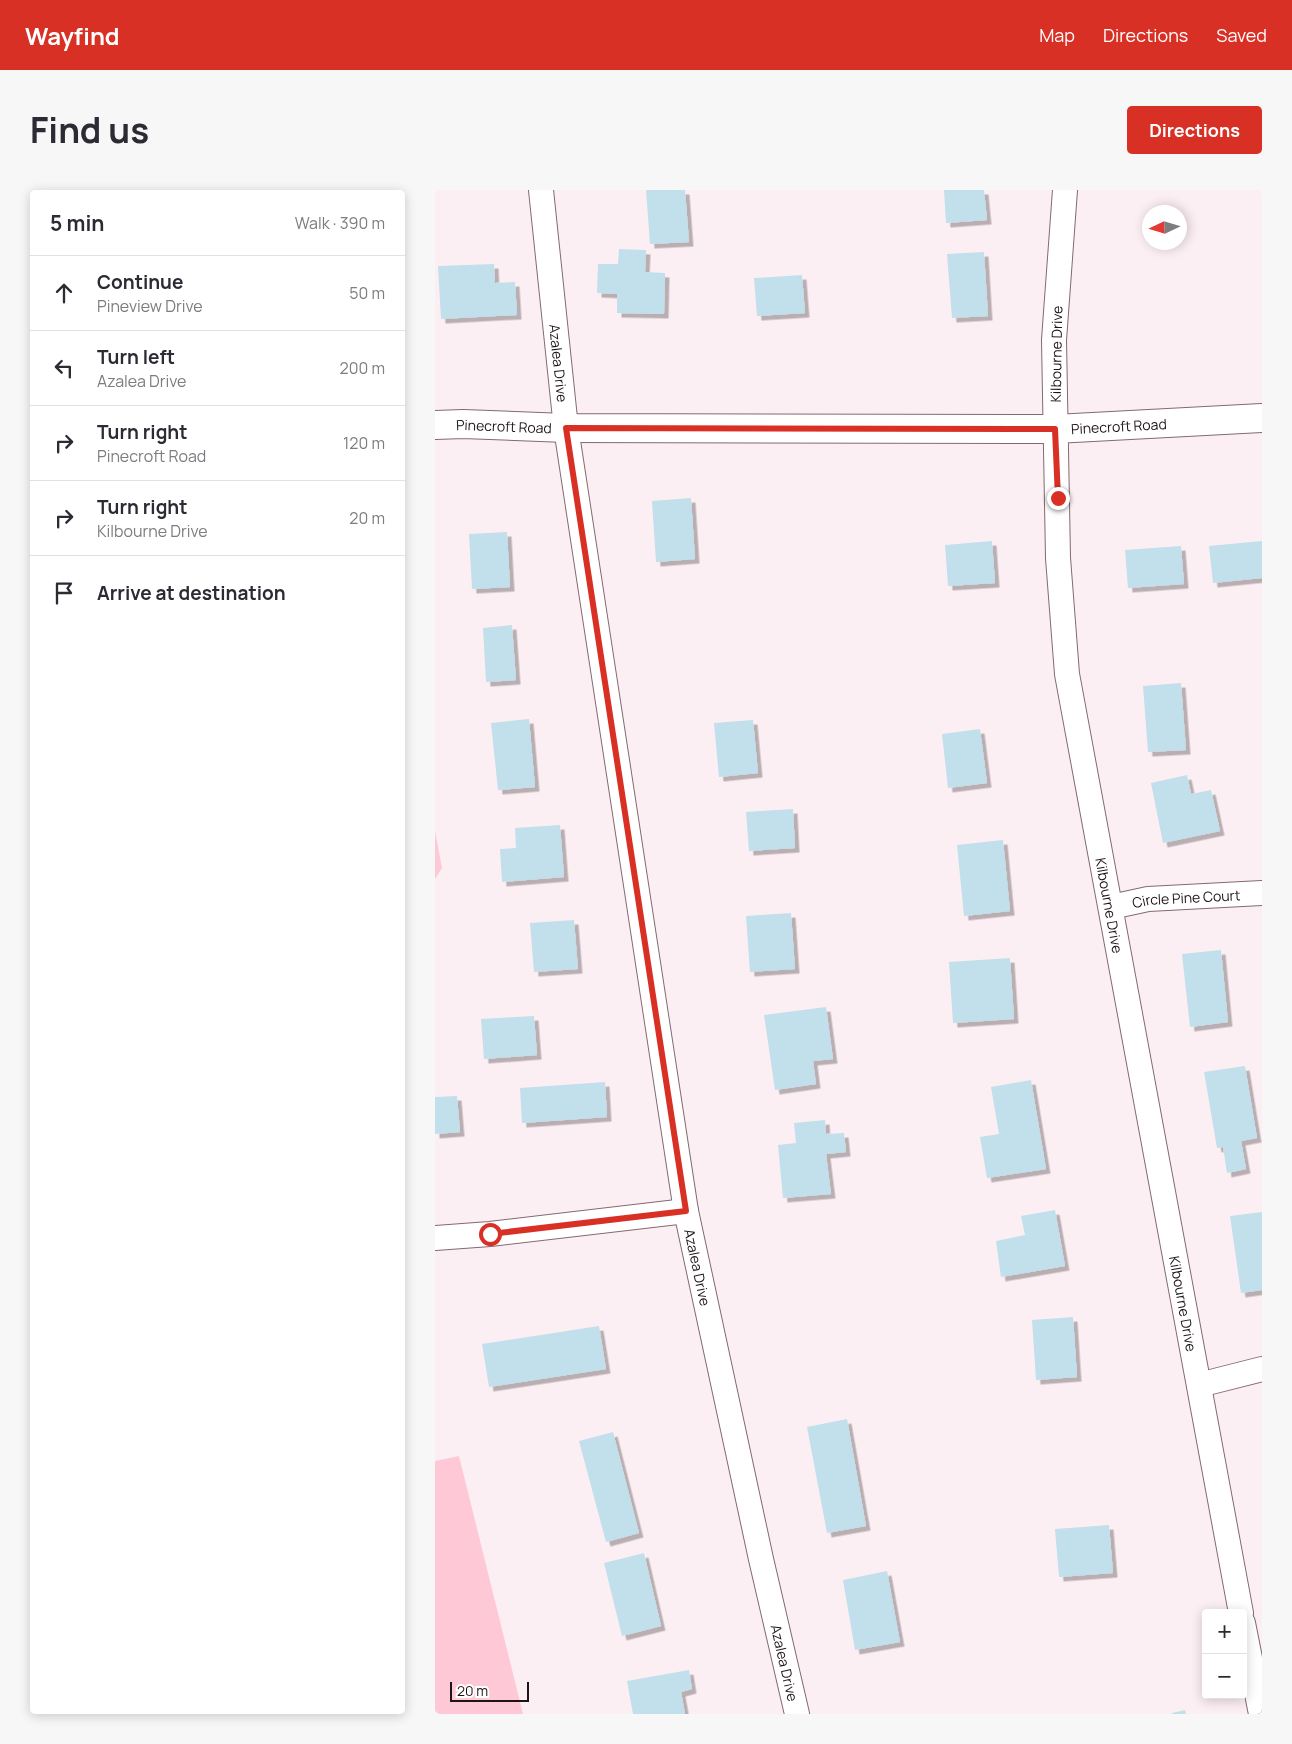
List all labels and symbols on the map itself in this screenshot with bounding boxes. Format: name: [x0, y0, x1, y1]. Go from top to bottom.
north arrow: [1142, 205, 1187, 250]
street label: Kilbourne Drive: [1046, 305, 1066, 403]
street label: Azalea Drive: [546, 323, 573, 403]
street label: Pinecroft Road: [456, 414, 552, 437]
street label: Pinecroft Road: [1071, 414, 1167, 438]
route end: [1047, 487, 1070, 510]
street label: Kilbourne Drive: [1092, 856, 1128, 955]
street label: Circle Pine Court: [1130, 885, 1241, 912]
route start: [479, 1223, 502, 1246]
street label: Azalea Drive: [681, 1227, 716, 1308]
street label: Kilbourne Drive: [1165, 1254, 1202, 1353]
street label: Azalea Drive: [767, 1622, 803, 1703]
scale bar: [450, 1679, 529, 1702]

